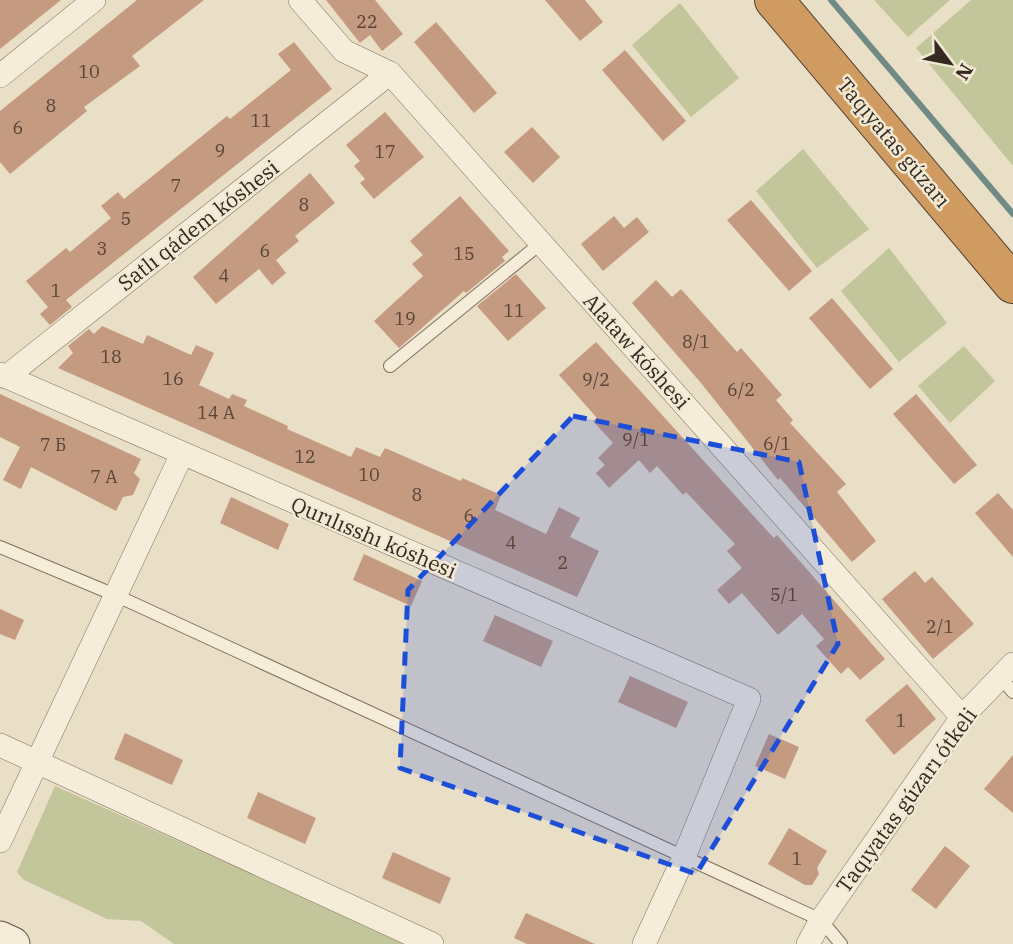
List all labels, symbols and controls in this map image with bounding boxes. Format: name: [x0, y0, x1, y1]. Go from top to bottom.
house number: 22: [356, 10, 378, 33]
north arrow: [915, 28, 985, 98]
text: N: [950, 59, 979, 85]
house number: 10: [78, 60, 100, 83]
street label: Taqıyatas gúzarı: [831, 71, 957, 213]
house number: 8: [46, 94, 56, 117]
house number: 11: [250, 109, 272, 132]
house number: 6: [13, 116, 23, 139]
house number: 9: [215, 139, 225, 162]
house number: 17: [374, 140, 396, 163]
street label: Satlı qádem kóshesi: [112, 153, 284, 297]
house number: 7: [171, 174, 181, 197]
house number: 8: [299, 193, 309, 216]
house number: 5: [121, 207, 131, 230]
house number: 3: [97, 237, 107, 260]
house number: 6: [260, 239, 270, 262]
house number: 15: [453, 242, 475, 265]
house number: 4: [219, 264, 229, 287]
house number: 1: [51, 279, 61, 302]
street label: Alataw kóshesi: [577, 287, 697, 415]
house number: 11: [503, 299, 525, 322]
house number: 19: [394, 307, 416, 330]
house number: 8/1: [682, 330, 710, 353]
house number: 18: [100, 345, 122, 368]
house number: 16: [162, 367, 184, 390]
house number: 9/2: [582, 368, 610, 391]
house number: 6/2: [727, 378, 755, 401]
house number: 14 А: [197, 401, 236, 424]
house number: 9/1: [622, 428, 650, 451]
house number: 6/1: [763, 432, 791, 455]
house number: 7 Б: [40, 433, 66, 456]
house number: 12: [294, 445, 316, 468]
house number: 10: [358, 463, 380, 486]
house number: 7 А: [90, 465, 118, 488]
house number: 8: [412, 483, 422, 506]
street label: Qurılısshı kóshesi: [287, 490, 461, 584]
house number: 6: [464, 504, 474, 527]
house number: 4: [506, 531, 516, 554]
house number: 2: [558, 551, 568, 574]
house number: 5/1: [770, 583, 798, 606]
house number: 2/1: [926, 615, 954, 638]
street label: Taqıyatas gúzarı ótkeli: [829, 702, 983, 898]
house number: 1: [896, 709, 906, 732]
house number: 1: [792, 847, 802, 870]

